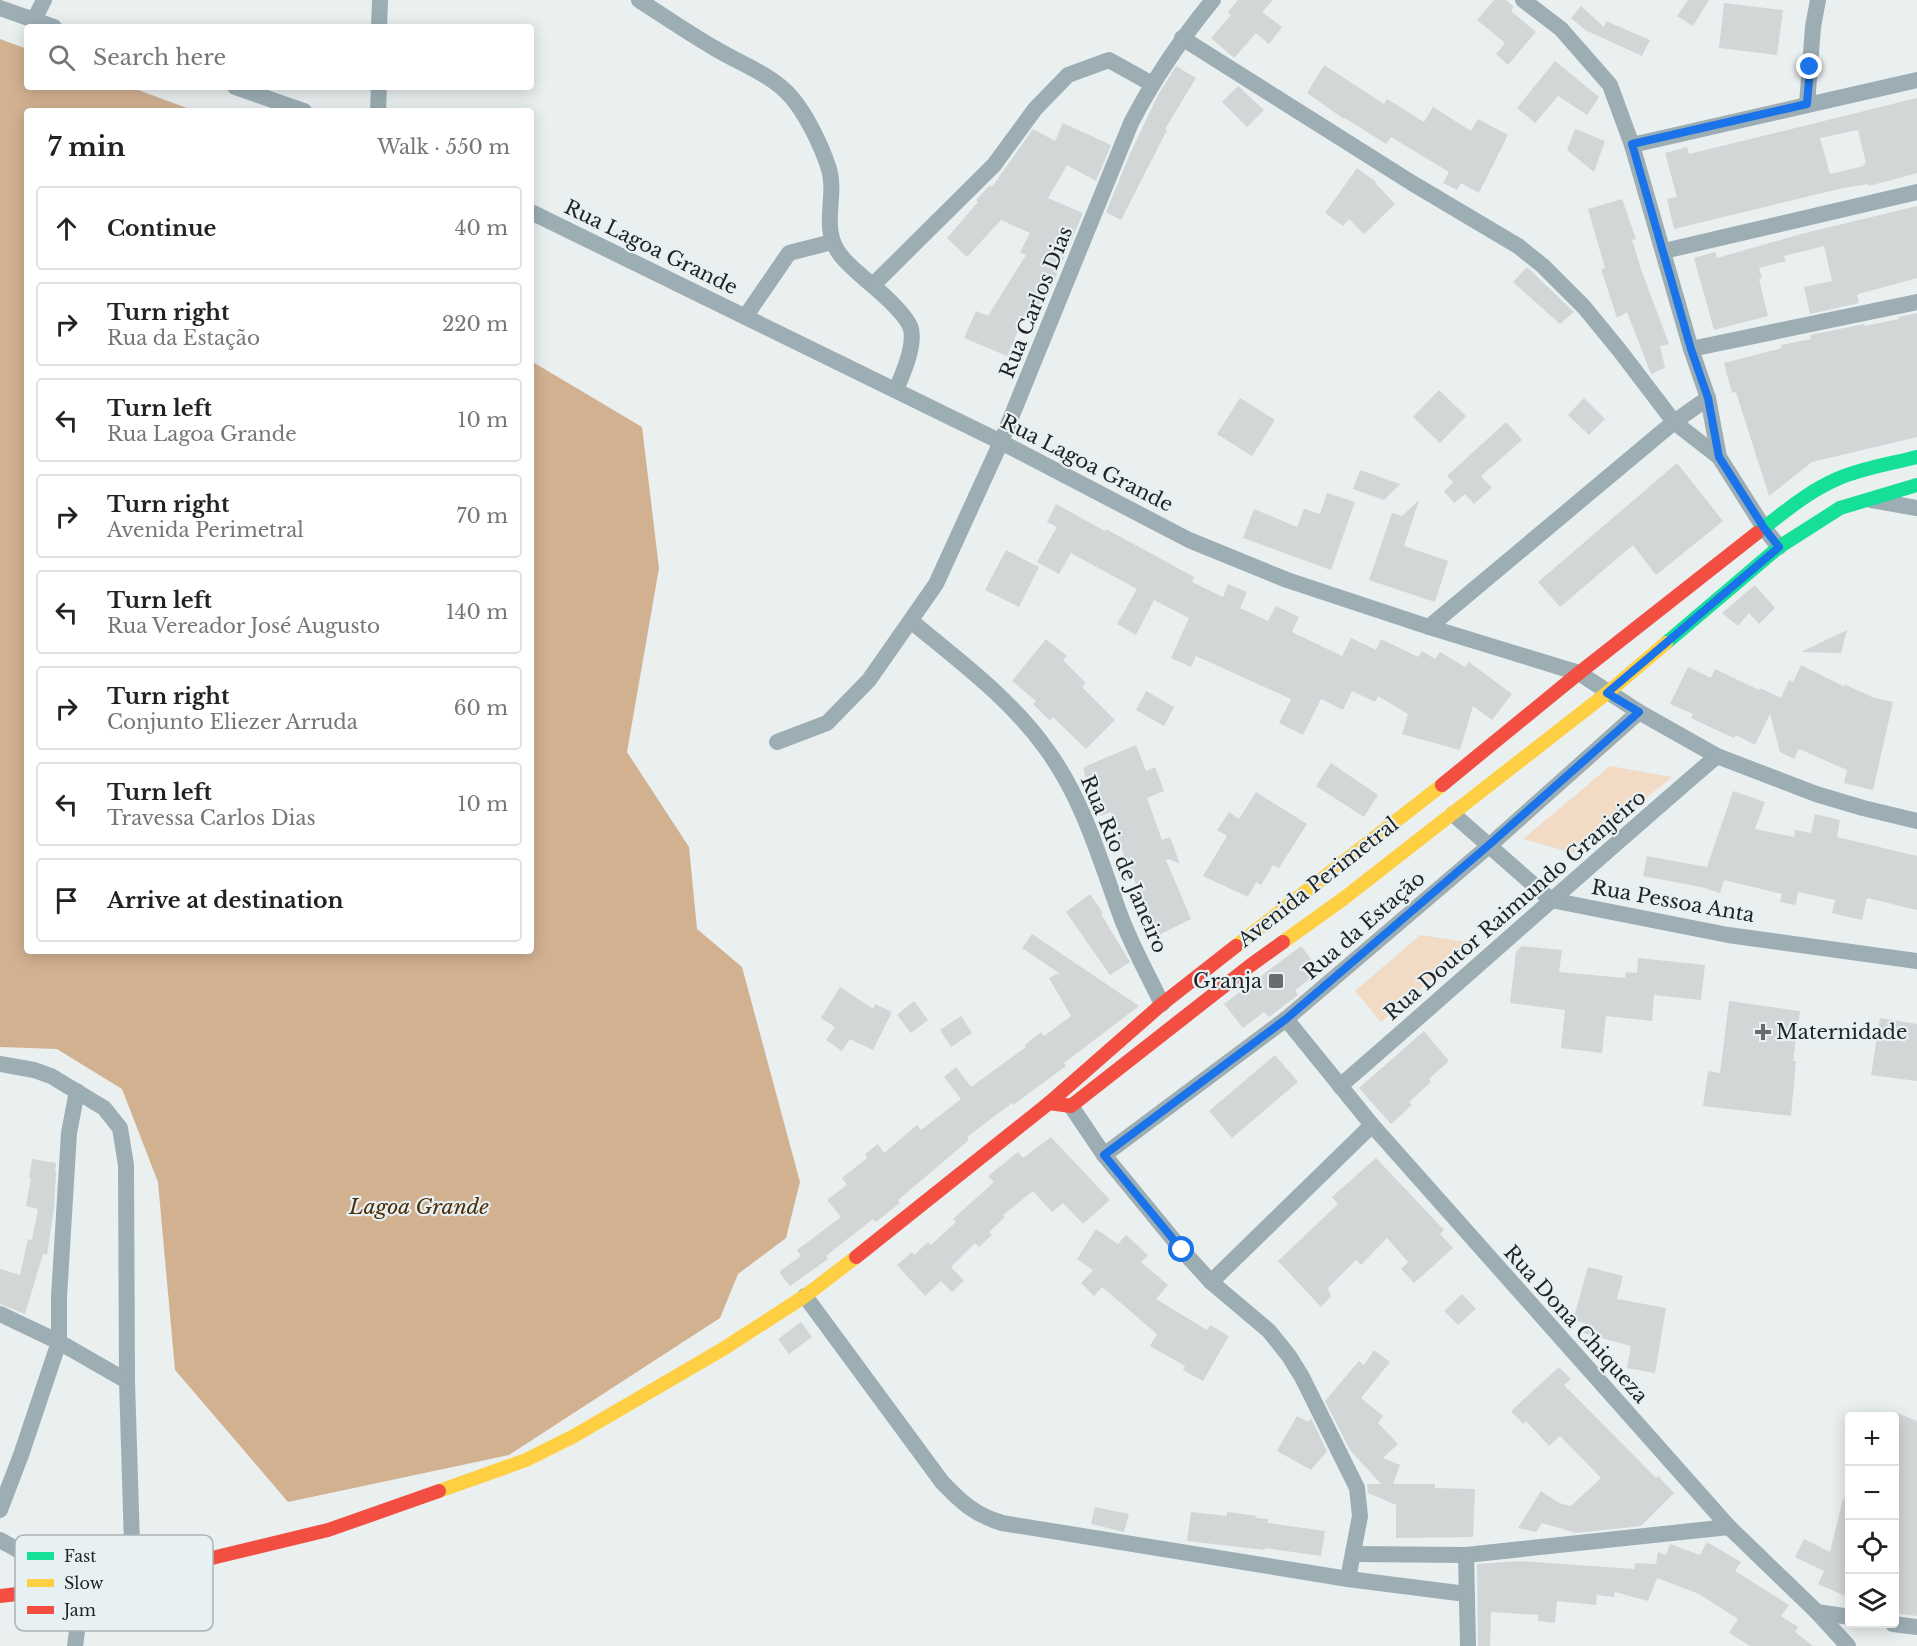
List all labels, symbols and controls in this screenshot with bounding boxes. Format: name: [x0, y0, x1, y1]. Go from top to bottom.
search box: [24, 24, 534, 90]
icon: search: [45, 41, 78, 74]
text: Search here: [93, 44, 226, 71]
route end: [1796, 53, 1822, 79]
text: 7 min: [48, 131, 125, 163]
text: Walk · 550 m: [377, 135, 510, 159]
street label: Rua Lagoa Grande: [560, 195, 742, 299]
icon: ahead: [50, 212, 83, 245]
text: Continue: [107, 215, 216, 242]
text: 40 m: [455, 216, 508, 240]
street label: Rua Carlos Dias: [995, 223, 1077, 381]
text: Turn right: [107, 299, 229, 326]
icon: right: [50, 308, 83, 341]
text: 220 m: [442, 312, 508, 336]
text: Rua da Estação: [107, 326, 260, 350]
text: Turn left: [107, 395, 212, 422]
icon: left: [50, 404, 83, 437]
text: 10 m: [458, 408, 508, 432]
street label: Rua Lagoa Grande: [997, 409, 1177, 517]
text: Rua Lagoa Grande: [107, 422, 297, 446]
text: Turn right: [107, 491, 229, 518]
icon: right: [50, 500, 83, 533]
text: 70 m: [456, 504, 508, 528]
text: Avenida Perimetral: [107, 518, 304, 542]
text: Turn left: [107, 587, 212, 614]
icon: left: [50, 596, 83, 629]
text: 140 m: [446, 600, 508, 624]
text: Rua Vereador José Augusto: [107, 614, 380, 638]
text: Turn right: [107, 683, 229, 710]
icon: right: [50, 692, 83, 725]
text: 60 m: [454, 696, 508, 720]
text: Conjunto Eliezer Arruda: [107, 710, 358, 734]
street label: Rua Rio de Janeiro: [1076, 772, 1172, 956]
text: Turn left: [107, 779, 212, 806]
street label: Rua Doutor Raimundo Granjeiro: [1379, 785, 1651, 1025]
icon: left: [50, 788, 83, 821]
text: 10 m: [458, 792, 508, 816]
text: Travessa Carlos Dias: [107, 806, 316, 830]
street label: Avenida Perimetral: [1232, 812, 1403, 953]
street label: Rua da Estação: [1298, 866, 1430, 984]
street label: Rua Pessoa Anta: [1590, 875, 1757, 927]
icon: arrive: [50, 884, 83, 917]
text: Arrive at destination: [107, 887, 344, 914]
place label: Granja: [1193, 969, 1263, 993]
marker: Granja: [1267, 972, 1285, 990]
place label: Maternidade: [1776, 1020, 1908, 1044]
marker: Maternidade: [1754, 1023, 1772, 1041]
water label: Lagoa Grande: [348, 1194, 489, 1220]
route start: [1168, 1236, 1194, 1262]
street label: Rua Dona Chiqueza: [1499, 1240, 1654, 1408]
map controls: [1845, 1412, 1899, 1628]
button: +: [1845, 1412, 1899, 1466]
button: −: [1845, 1466, 1899, 1520]
button: locate: [1845, 1520, 1899, 1574]
legend: [15, 1535, 213, 1631]
text: Fast: [64, 1546, 96, 1566]
text: Slow: [64, 1573, 104, 1593]
button: layers: [1845, 1574, 1899, 1628]
text: Jam: [62, 1600, 96, 1620]

